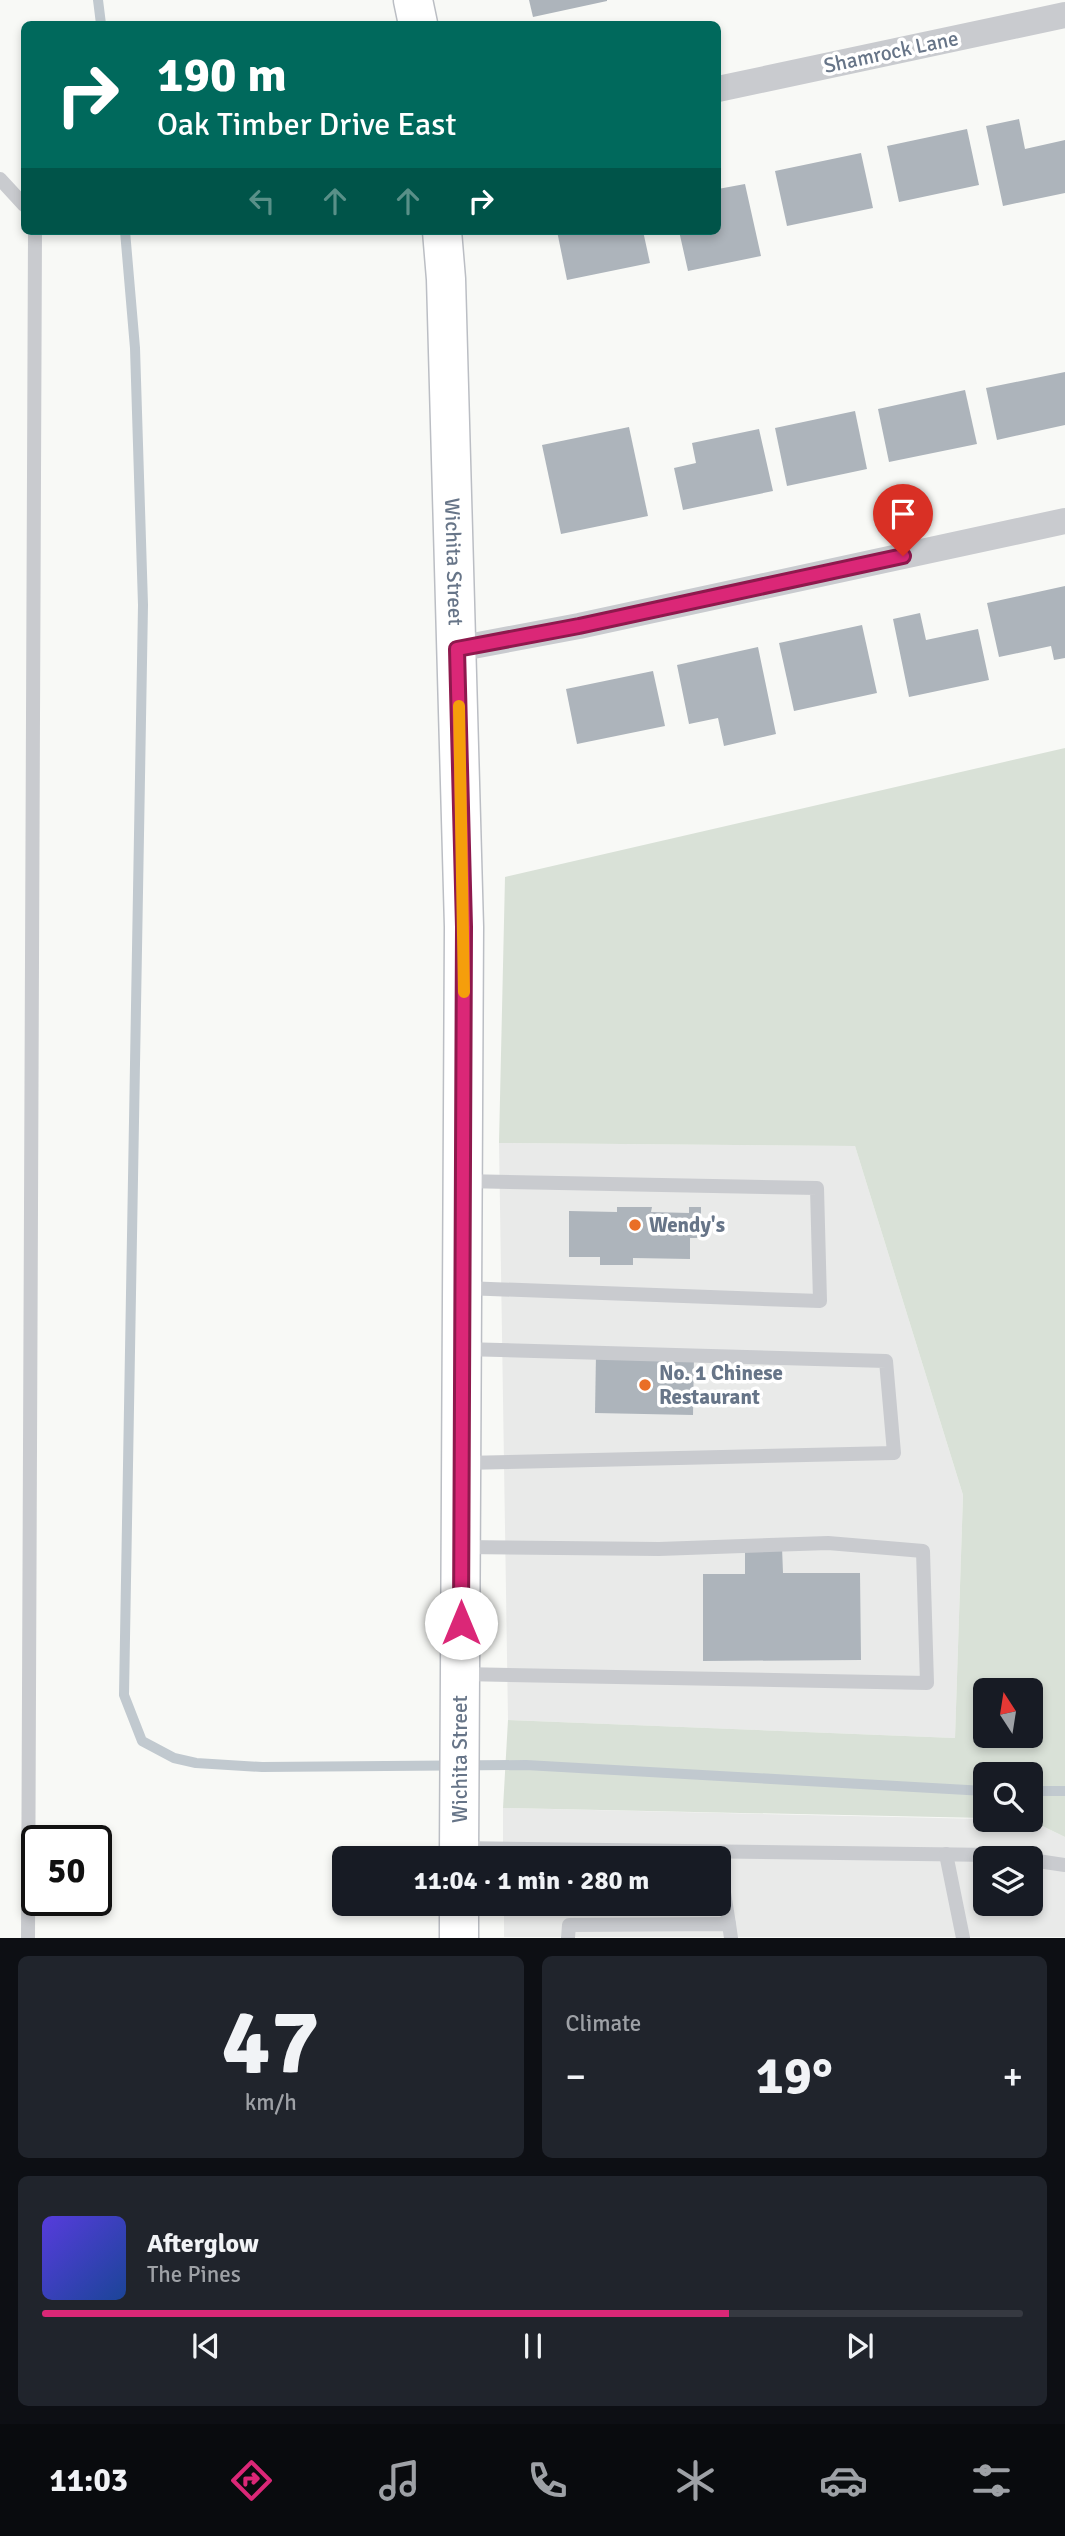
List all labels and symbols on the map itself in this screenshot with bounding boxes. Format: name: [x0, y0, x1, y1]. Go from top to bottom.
street label: Shamrock Lane: [821, 25, 961, 79]
pin: [873, 484, 933, 556]
street label: Wichita Street: [439, 497, 469, 626]
place label: Wendy's: [649, 1212, 725, 1238]
marker: Wendy's: [627, 1217, 643, 1233]
place label: No. 1 Chinese Restaurant: [659, 1360, 783, 1410]
marker: No. 1 Chinese Restaurant: [637, 1377, 653, 1393]
position arrow: [424, 1586, 498, 1660]
north arrow: [973, 1678, 1043, 1748]
street label: Wichita Street: [447, 1695, 473, 1823]
speed limit sign: 50: [21, 1825, 112, 1916]

